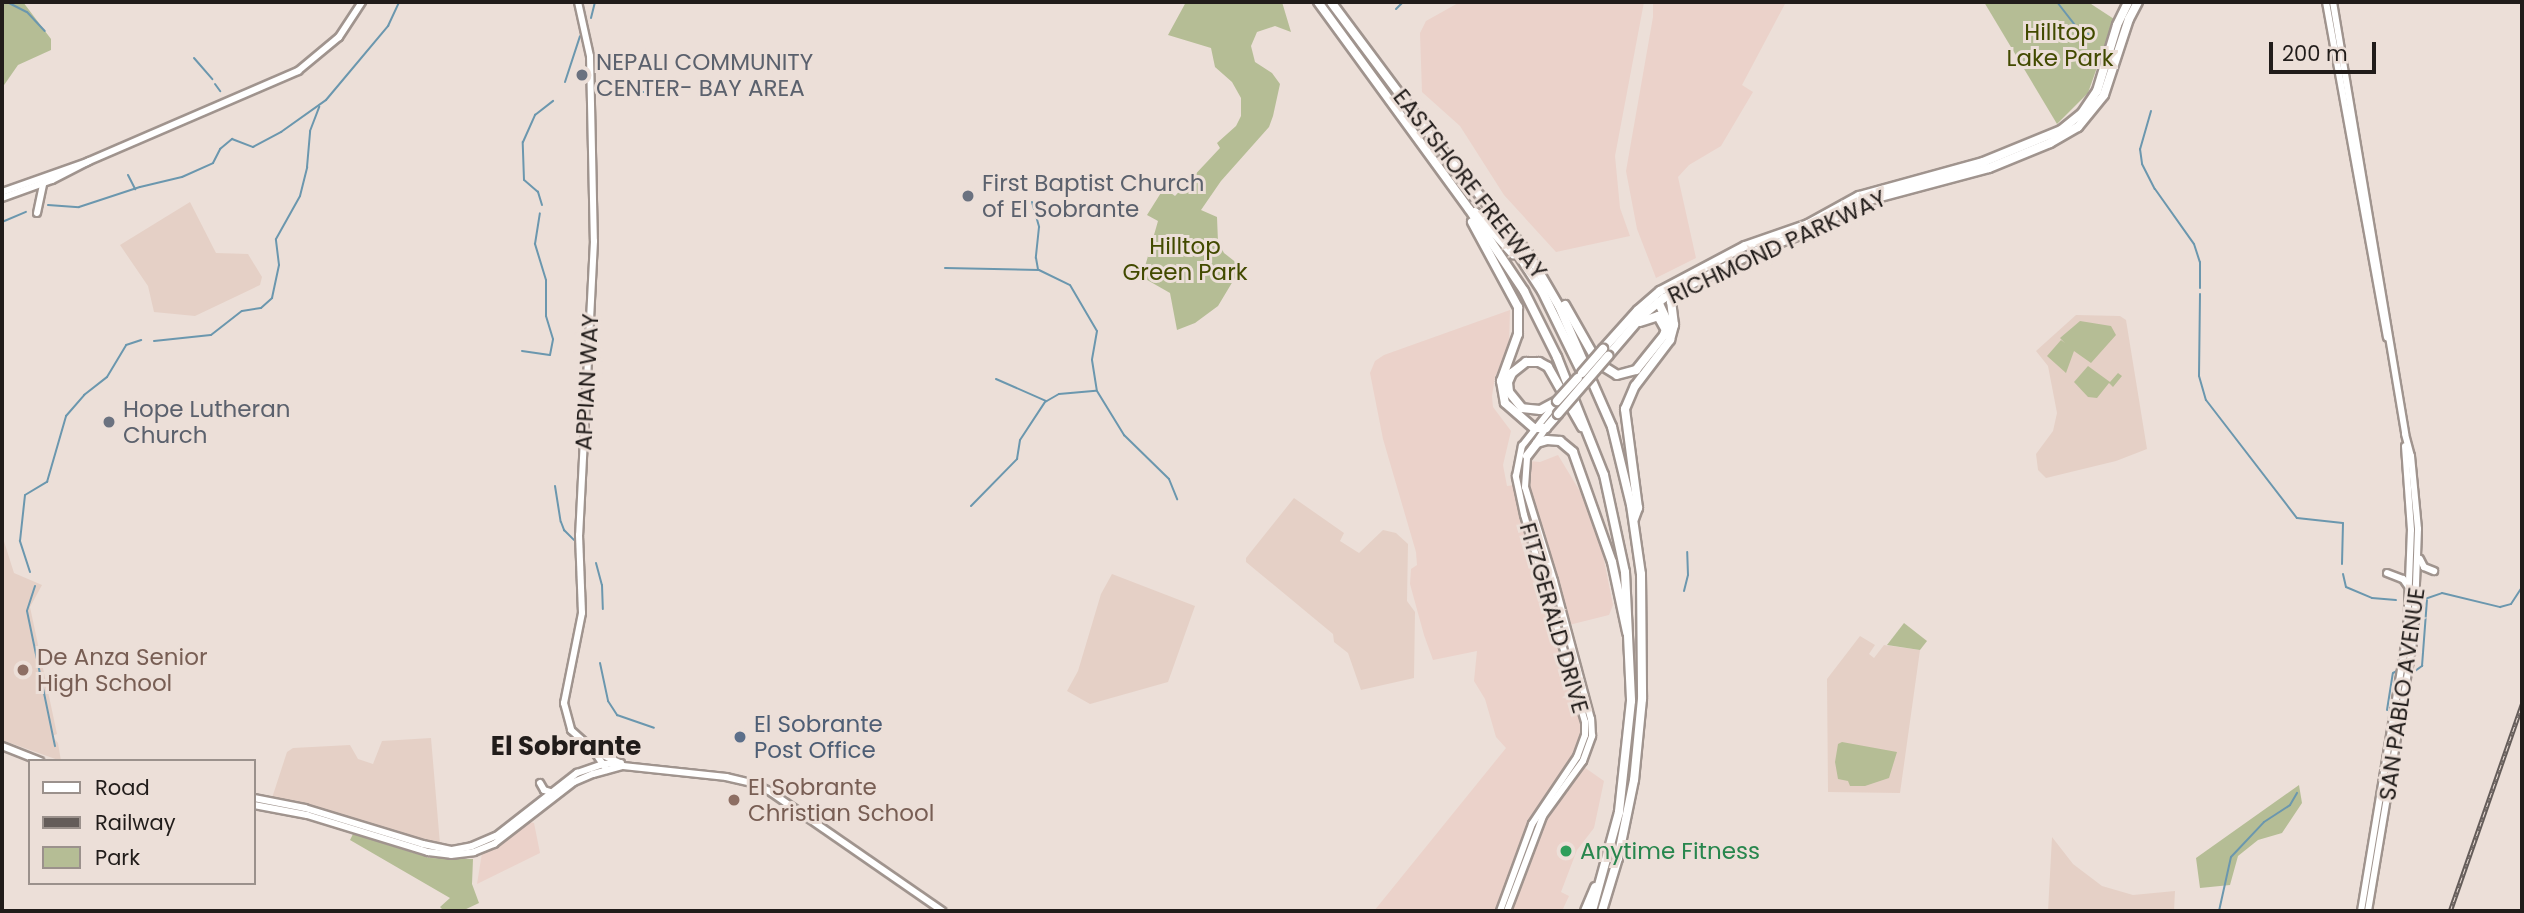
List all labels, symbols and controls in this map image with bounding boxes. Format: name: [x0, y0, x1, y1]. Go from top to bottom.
park label: Hilltop Lake Park: [2006, 18, 2114, 72]
scale bar: [2272, 28, 2379, 72]
text: 200 m: [2282, 39, 2348, 68]
place label: NEPALI COMMUNITY CENTER- BAY AREA: [596, 48, 813, 102]
marker: NEPALI COMMUNITY CENTER- BAY AREA: [574, 67, 590, 83]
street label: EASTSHORE FREEWAY: [1387, 84, 1553, 284]
place label: First Baptist Church of El Sobrante: [982, 169, 1205, 223]
street label: RICHMOND PARKWAY: [1663, 184, 1891, 310]
marker: First Baptist Church of El Sobrante: [960, 188, 976, 204]
park label: Hilltop Green Park: [1122, 232, 1248, 286]
street label: APPIAN WAY: [570, 313, 604, 451]
place label: Hope Lutheran Church: [123, 395, 290, 449]
marker: Hope Lutheran Church: [101, 414, 117, 430]
street label: FITZGERALD DRIVE: [1514, 520, 1594, 716]
street label: SAN PABLO AVENUE: [2373, 586, 2431, 802]
place label: De Anza Senior High School: [37, 643, 207, 697]
marker: De Anza Senior High School: [15, 662, 31, 678]
place label: El Sobrante Post Office: [754, 710, 883, 764]
marker: El Sobrante Post Office: [732, 729, 748, 745]
district label: El Sobrante: [491, 731, 641, 763]
legend: [28, 759, 256, 885]
text: Road: [95, 773, 150, 802]
place label: El Sobrante Christian School: [748, 773, 934, 827]
marker: El Sobrante Christian School: [726, 792, 742, 808]
text: Railway: [95, 808, 176, 837]
place label: Anytime Fitness: [1580, 837, 1760, 865]
text: Park: [95, 843, 140, 872]
marker: Anytime Fitness: [1558, 843, 1574, 859]

